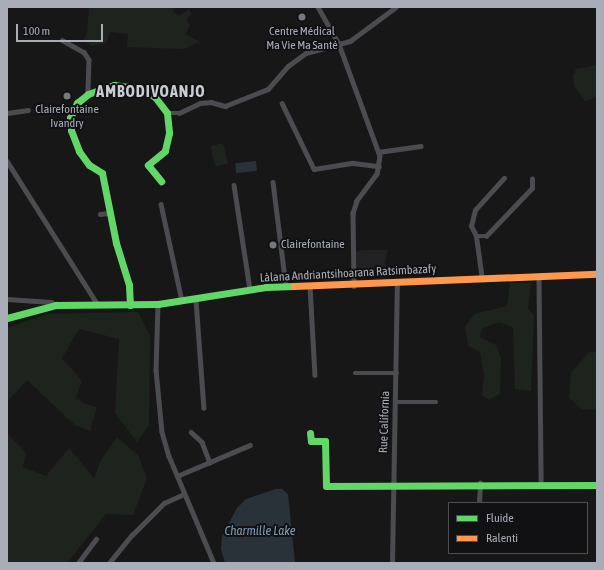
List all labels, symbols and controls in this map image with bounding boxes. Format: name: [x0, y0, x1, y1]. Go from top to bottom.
marker: Centre Médical Ma Vie Ma Santé: [296, 11, 308, 23]
scale bar: [18, 16, 105, 42]
text: 100 m: [23, 24, 50, 38]
place label: Centre Médical Ma Vie Ma Santé: [266, 25, 338, 53]
district label: AMBODIVOANJO: [96, 81, 206, 101]
marker: Clairefontaine Ivandry: [62, 91, 72, 101]
place label: Clairefontaine Ivandry: [35, 103, 99, 131]
place label: Clairefontaine: [281, 238, 345, 252]
marker: Clairefontaine: [268, 240, 278, 250]
street label: Làlana Andriantsihoarana Ratsimbazafy: [259, 262, 437, 286]
street label: Rue California: [377, 391, 393, 453]
legend: [448, 502, 588, 554]
text: Fluide: [486, 511, 514, 525]
water label: Charmille Lake: [224, 523, 296, 539]
text: Ralenti: [486, 531, 518, 545]

